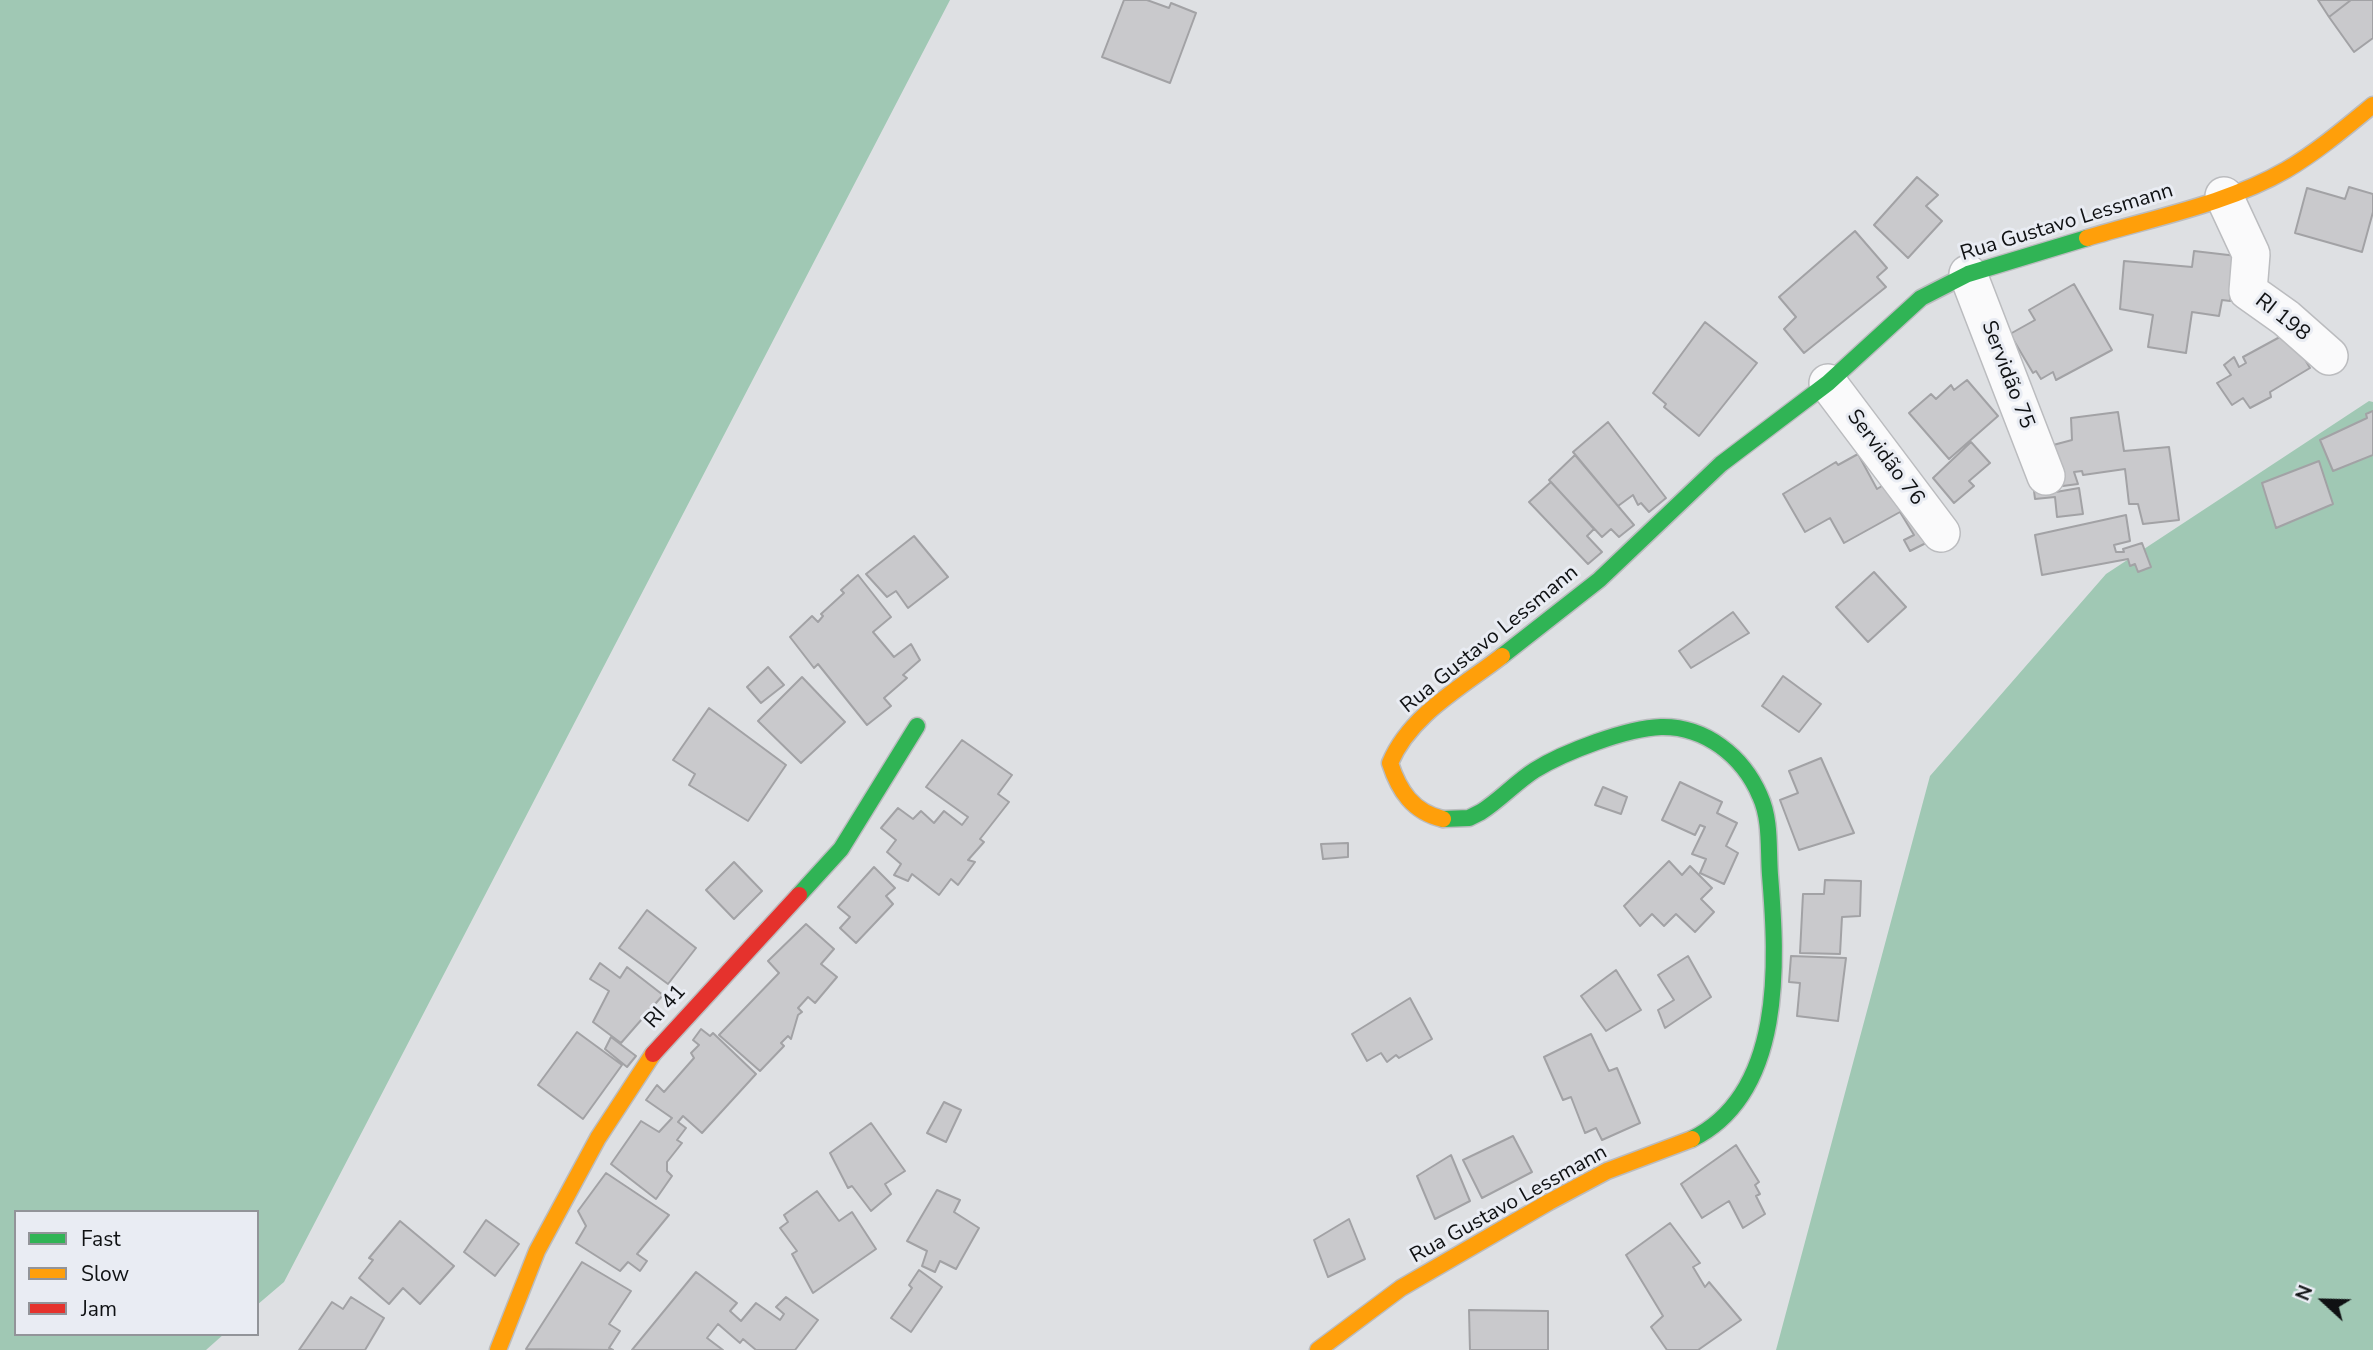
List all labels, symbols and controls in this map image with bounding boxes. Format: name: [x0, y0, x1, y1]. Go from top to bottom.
street label: Rua Gustavo Lessmann: [1958, 179, 2176, 267]
street label: RI 198: [2250, 289, 2314, 347]
street label: Servidão 75: [1975, 317, 2039, 433]
street label: Servidão 76: [1841, 405, 1929, 511]
street label: Rua Gustavo Lessmann: [1396, 561, 1584, 719]
street label: RI 41: [640, 980, 692, 1034]
street label: Rua Gustavo Lessmann: [1406, 1140, 1612, 1270]
legend: [14, 1210, 259, 1336]
text: Fast: [81, 1225, 121, 1253]
text: Slow: [81, 1260, 129, 1288]
north arrow: [2289, 1266, 2359, 1336]
text: N: [2290, 1282, 2319, 1305]
text: Jam: [81, 1295, 117, 1323]

